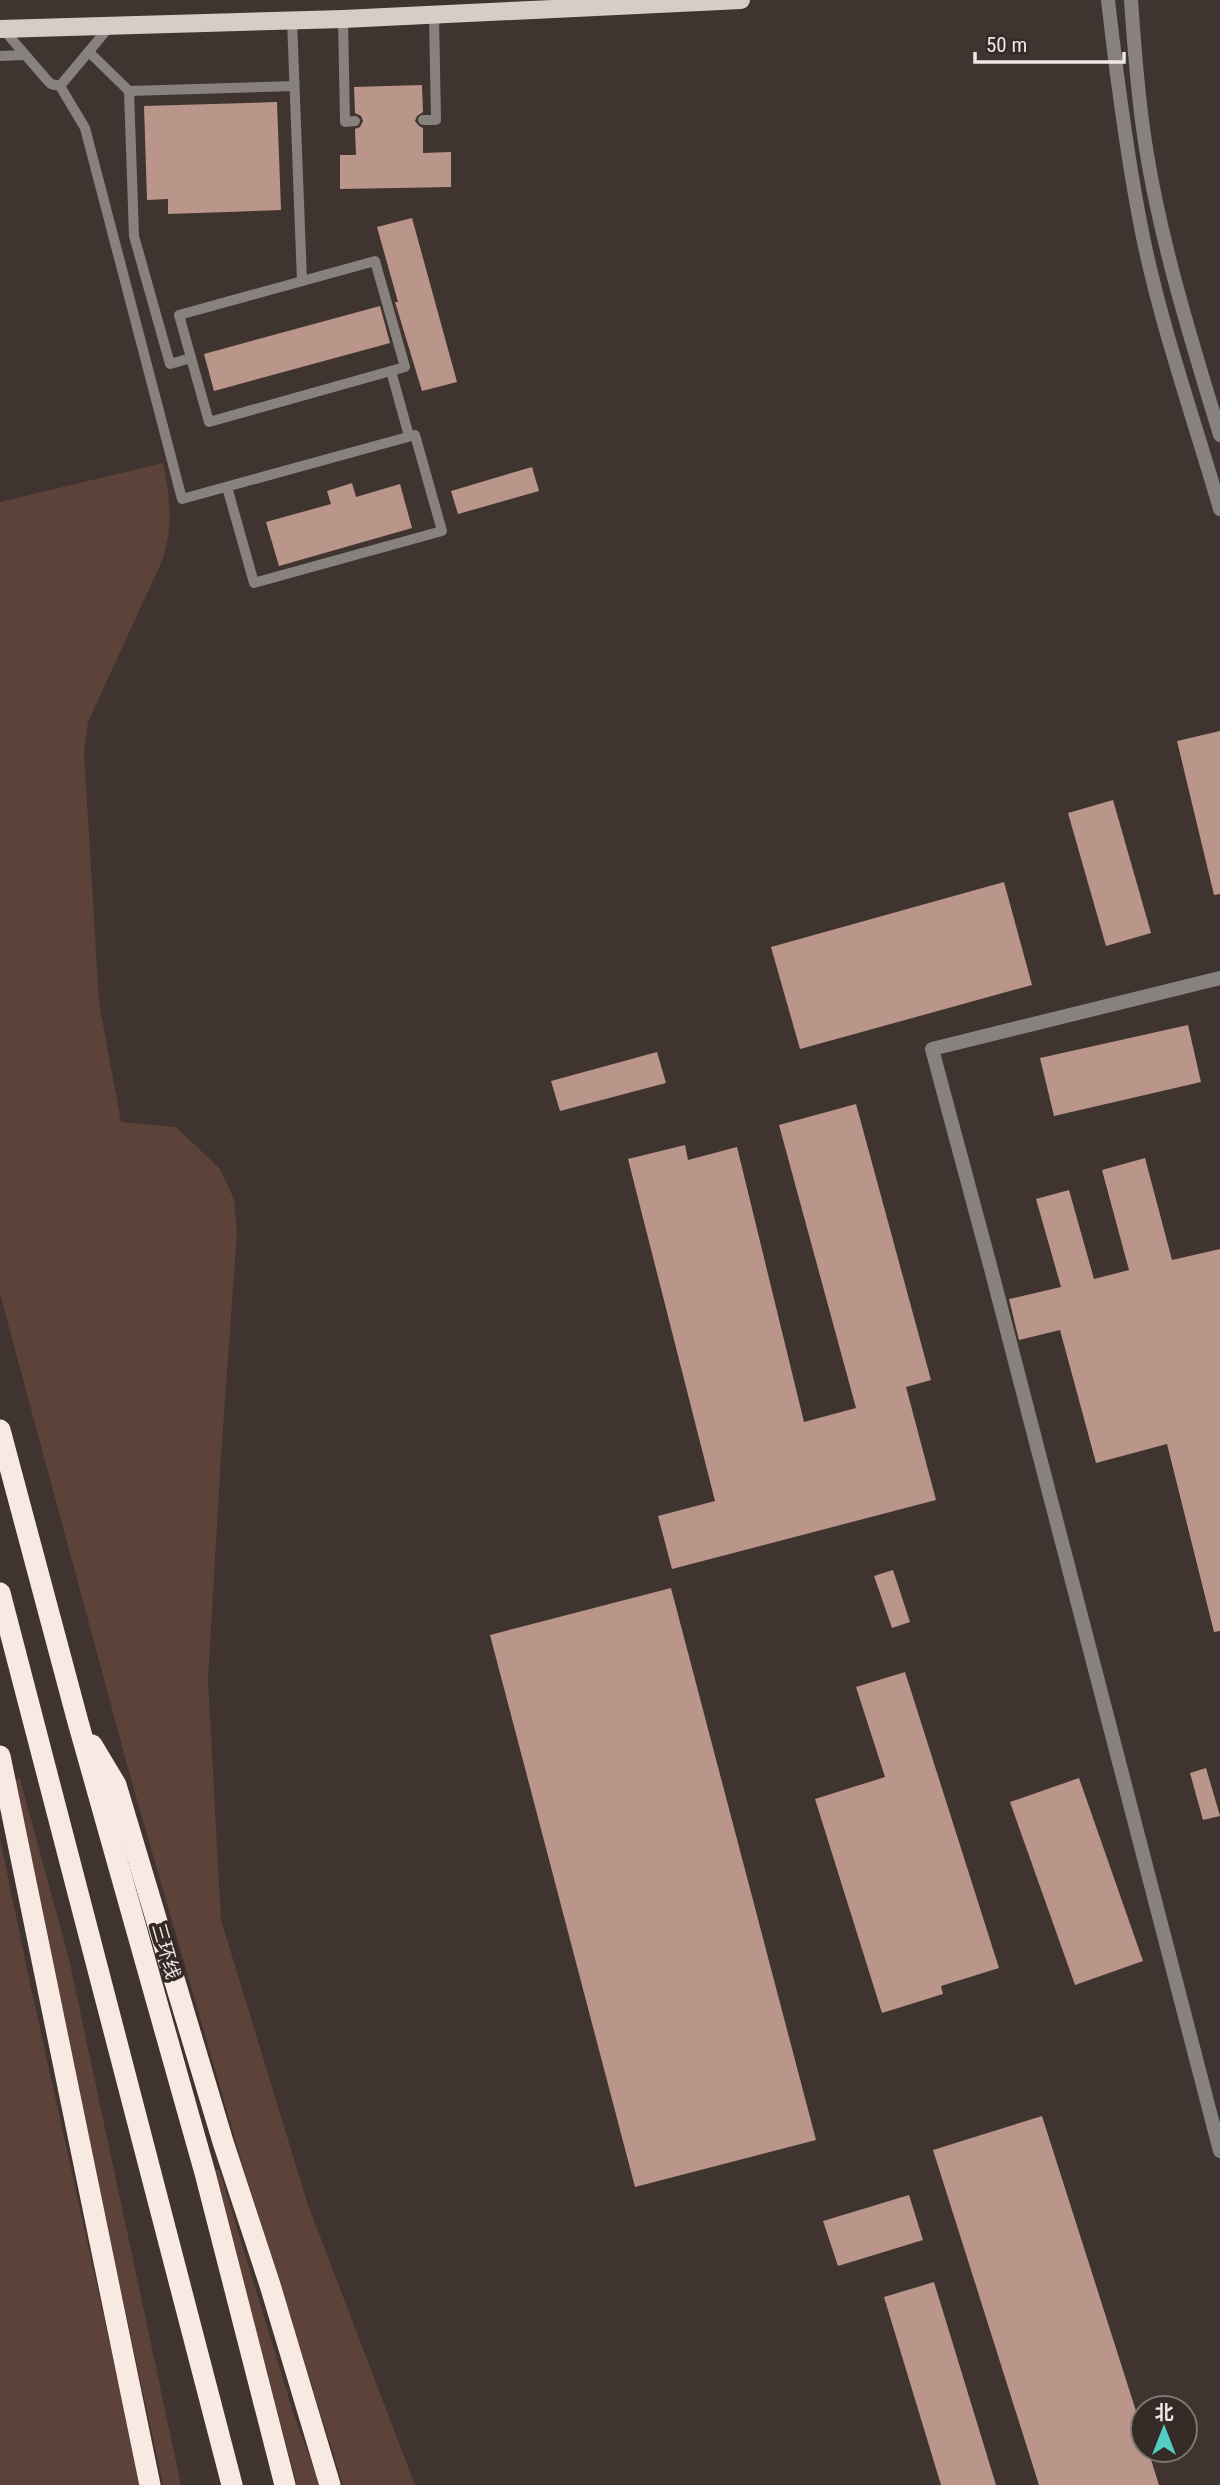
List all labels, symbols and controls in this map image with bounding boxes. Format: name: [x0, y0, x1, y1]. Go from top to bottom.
scale bar: [975, 21, 1124, 65]
text: 50 m: [986, 33, 1027, 57]
street label: 三环线: [147, 1920, 185, 1982]
north arrow: [1129, 2394, 1199, 2464]
text: 北: [1154, 2401, 1174, 2424]

